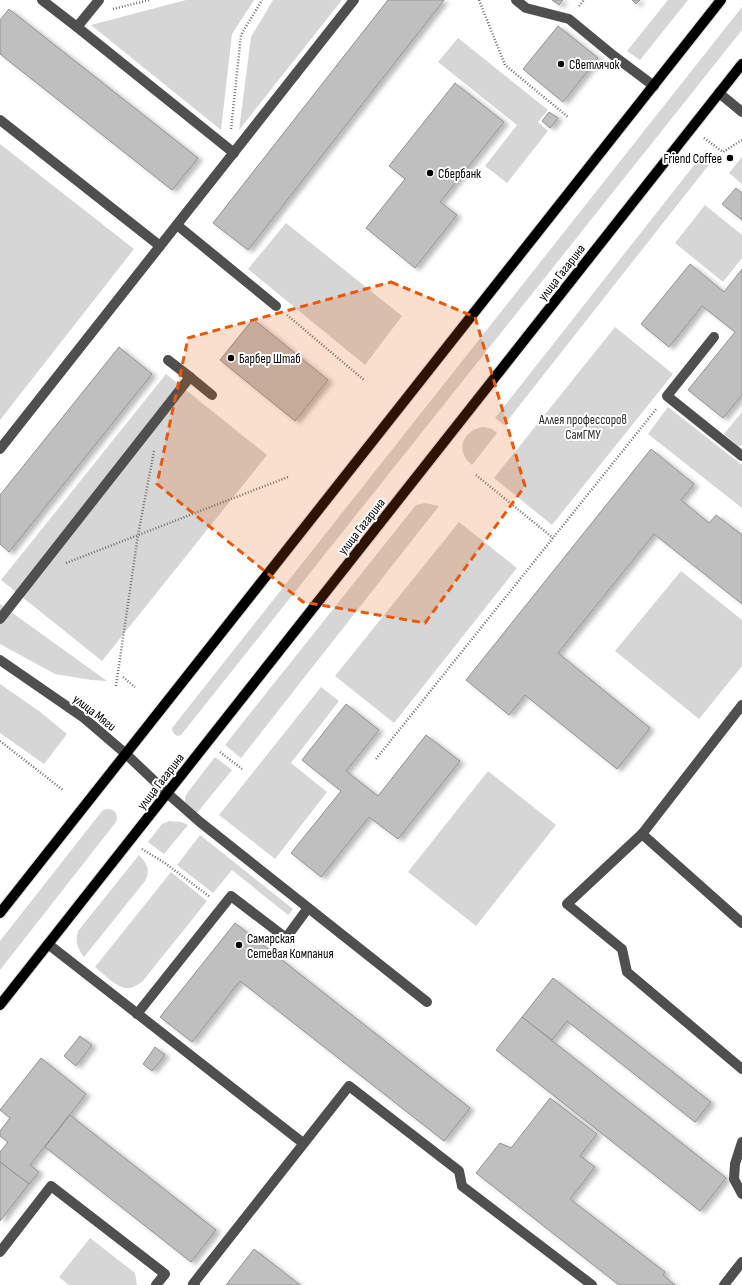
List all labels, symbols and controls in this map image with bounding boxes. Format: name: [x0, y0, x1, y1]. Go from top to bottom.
place label: Светлячок: [569, 57, 620, 73]
marker: Светлячок: [556, 59, 566, 69]
place label: Friend Coffee: [663, 151, 722, 167]
marker: Friend Coffee: [725, 153, 735, 163]
place label: Сбербанк: [438, 166, 481, 182]
marker: Сбербанк: [425, 168, 435, 178]
street label: улица Гагарина: [535, 241, 589, 304]
place label: Барбер Штаб: [239, 351, 301, 367]
marker: Барбер Штаб: [226, 353, 236, 363]
park label: Аллея профессоров СамГМУ: [538, 412, 627, 443]
street label: улица Гагарина: [335, 495, 389, 558]
street label: улица Мяги: [70, 691, 119, 735]
street label: улица Гагарина: [134, 750, 188, 813]
place label: Самарская Сетевая Компания: [247, 931, 334, 962]
marker: Самарская Сетевая Компания: [234, 940, 244, 950]

